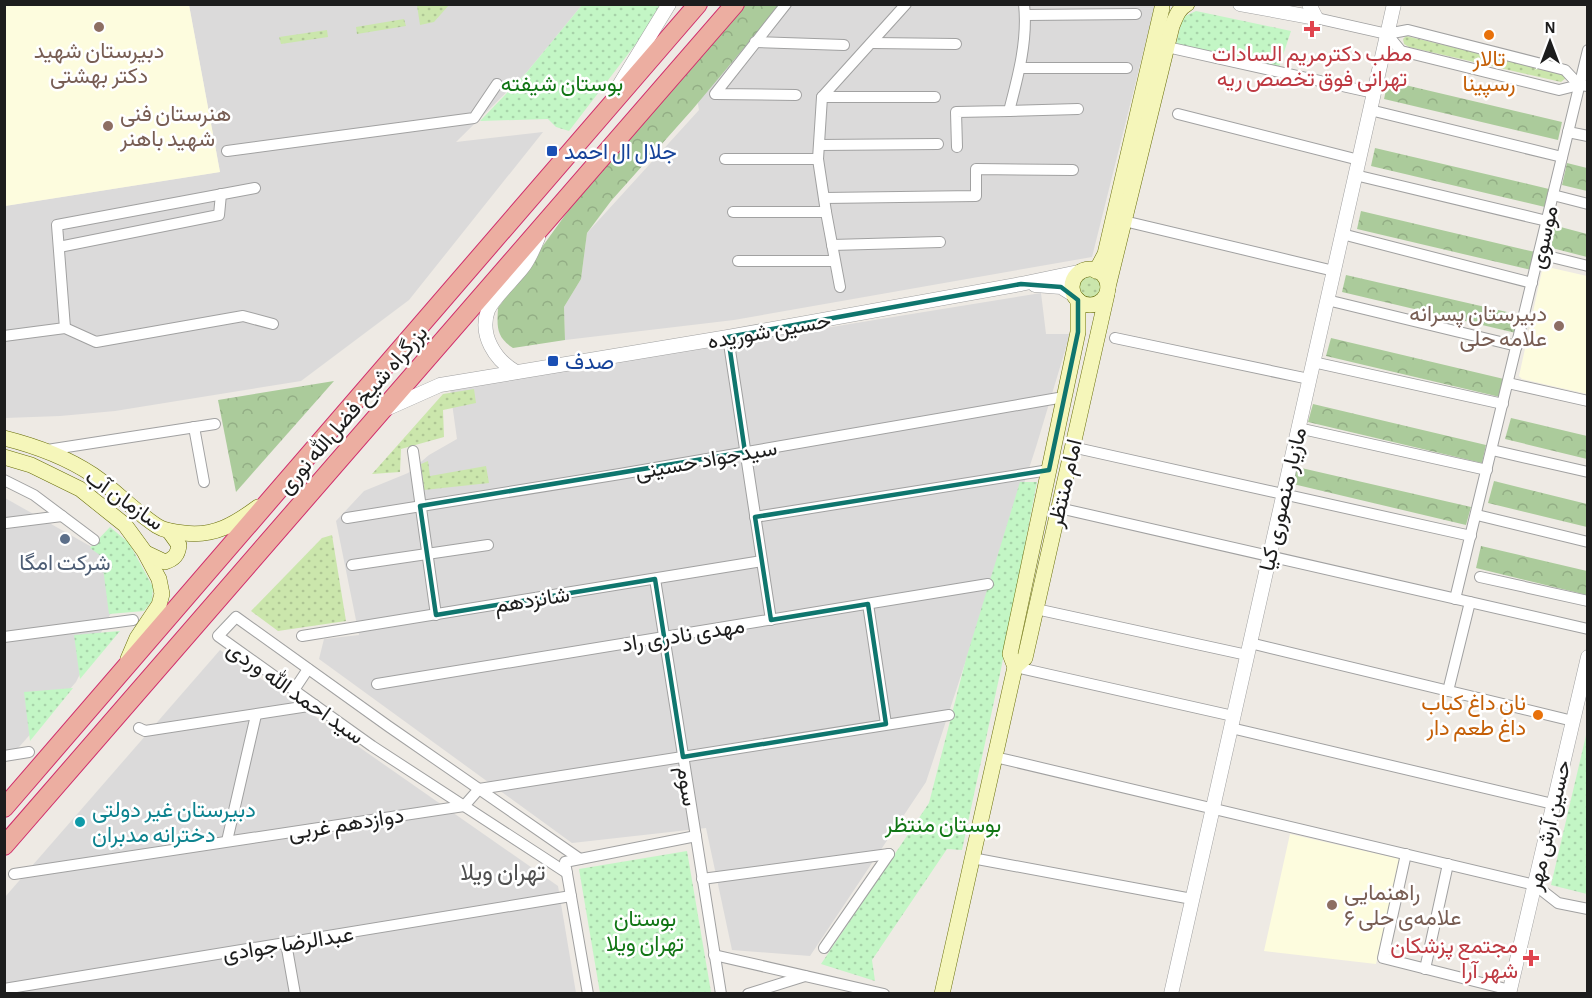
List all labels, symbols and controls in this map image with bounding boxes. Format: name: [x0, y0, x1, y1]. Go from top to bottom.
north arrow: [1520, 12, 1580, 72]
marker: دبیرستان شهید دکتر بهشتی: [92, 20, 106, 34]
marker: مطب دكترمريم السادات تهرانی فوق تخصص ریه: [1303, 20, 1321, 38]
text: N: [1544, 20, 1556, 36]
marker: تالار رسپینا: [1482, 28, 1496, 42]
place label: دبیرستان شهید دکتر بهشتی: [34, 40, 164, 89]
place label: مطب دكترمريم السادات تهرانی فوق تخصص ریه: [1212, 43, 1412, 92]
place label: تالار رسپینا: [1462, 48, 1516, 98]
park label: بوستان شیفته: [501, 73, 623, 97]
place label: هنرستان فنی شهید باهنر: [119, 103, 231, 152]
marker: هنرستان فنی شهید باهنر: [101, 119, 115, 133]
place label: جلال ال احمد: [564, 141, 677, 164]
marker: جلال ال احمد: [545, 144, 559, 158]
street label: موسوی: [1526, 203, 1564, 271]
place label: دبیرستان پسرانه علامه حلی: [1409, 303, 1547, 352]
street label: حسین شوریده: [706, 309, 833, 355]
street label: بزرگراه شیخ فضل‌الله نوری: [272, 319, 434, 500]
marker: دبیرستان پسرانه علامه حلی: [1552, 319, 1566, 333]
place label: صدف: [565, 351, 614, 373]
marker: صدف: [546, 354, 560, 368]
street label: مازیار منصوری کیا: [1256, 425, 1312, 574]
street label: سیدجواد حسینی: [633, 437, 779, 485]
street label: امام منتظر: [1044, 437, 1089, 531]
street label: سازمان آب: [80, 465, 167, 536]
marker: شرکت امگا: [58, 532, 72, 546]
place label: شرکت امگا: [19, 552, 111, 576]
street label: شانزدهم: [493, 583, 572, 620]
street label: مهدی نادری راد: [620, 614, 747, 658]
street label: سید احمد الله وردی: [222, 635, 370, 750]
place label: نان داغ کباب داغ طعم دار: [1421, 692, 1526, 742]
marker: نان داغ کباب داغ طعم دار: [1531, 708, 1545, 722]
street label: حسین آرش مهر: [1523, 758, 1577, 894]
street label: سوم: [670, 765, 701, 808]
place label: دبیرستان غیر دولتی دخترانه مدبران: [92, 799, 256, 848]
street label: دوازدهم غربی: [287, 804, 406, 847]
park label: بوستان منتظر: [884, 814, 1001, 838]
marker: دبیرستان غیر دولتی دخترانه مدبران: [73, 815, 87, 829]
district label: تهران ویلا: [460, 861, 546, 887]
place label: راهنمایی علامه‌ی حلی ۶: [1344, 882, 1461, 931]
marker: راهنمایی علامه‌ی حلی ۶: [1325, 898, 1339, 912]
park label: بوستان تهران ویلا: [606, 908, 684, 957]
street label: عبدالرضا جوادی: [221, 923, 356, 967]
place label: مجتمع پزشکان شهر آرا: [1390, 935, 1518, 984]
marker: مجتمع پزشکان شهر آرا: [1522, 949, 1540, 967]

